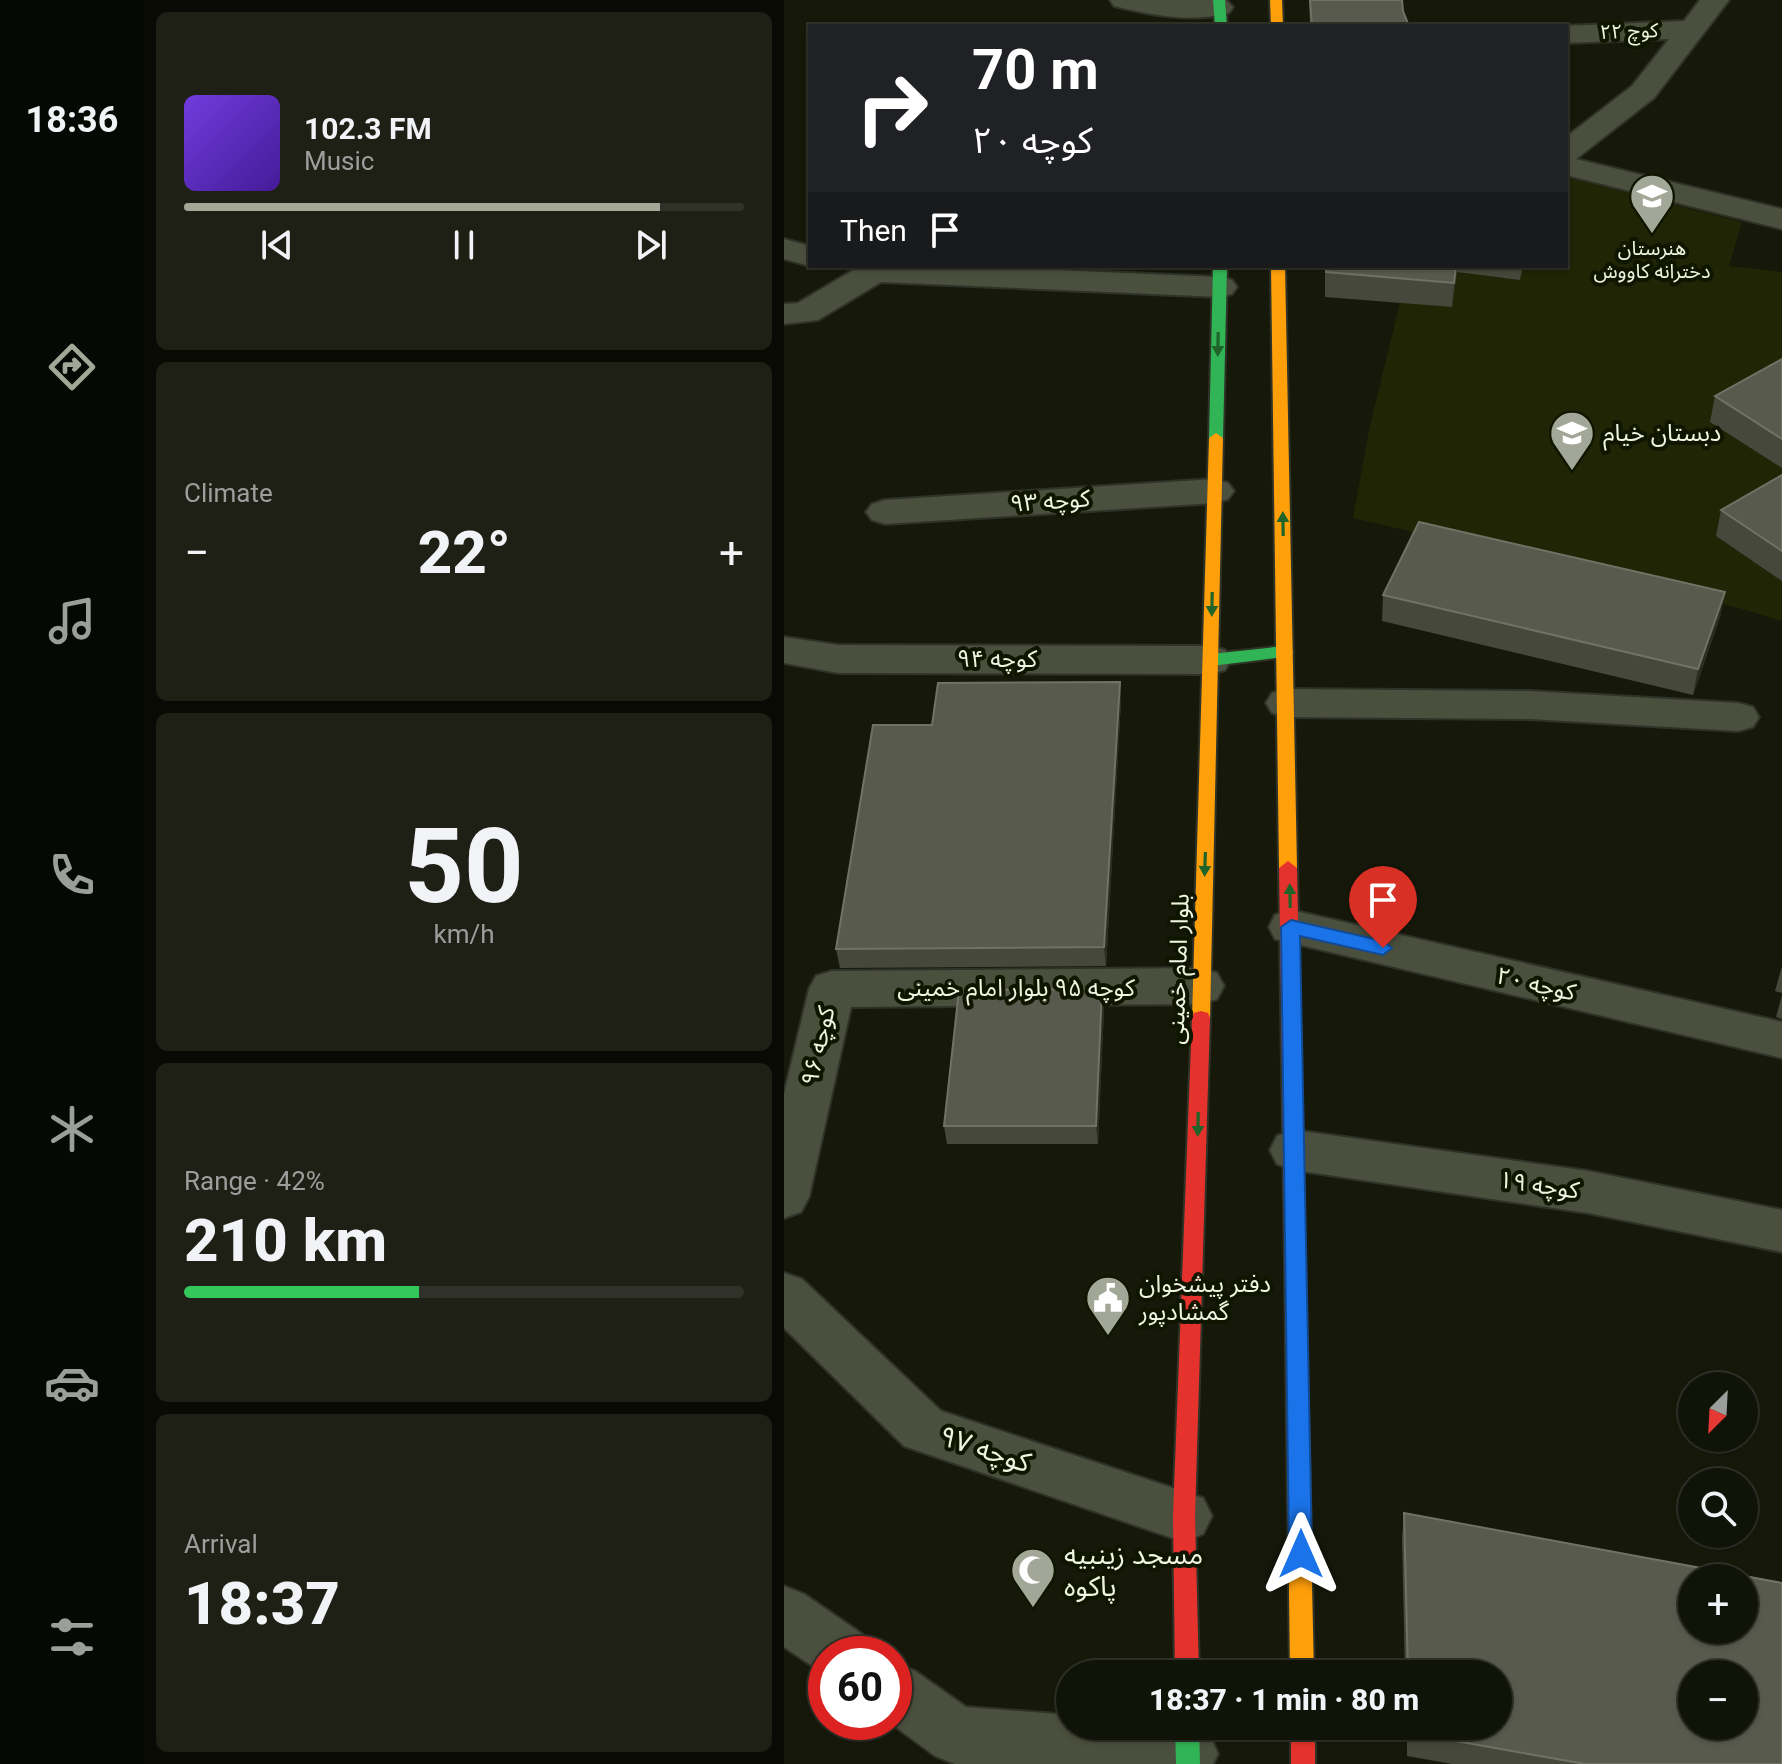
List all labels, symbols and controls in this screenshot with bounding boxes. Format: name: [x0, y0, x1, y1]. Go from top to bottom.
street label: کوچ ۲۲: [1599, 18, 1660, 47]
text: 70 m: [972, 37, 1099, 103]
icon: right: [840, 56, 944, 160]
text: 18:36: [26, 99, 118, 141]
text: 102.3 FM: [304, 111, 432, 146]
text: کوچه ۲۰: [972, 120, 1093, 162]
text: Music: [304, 146, 374, 176]
school or university icon: هنرستان دخترانه کاووش: [1628, 172, 1676, 235]
icon: arrive: [923, 208, 967, 252]
text: Then: [840, 213, 907, 248]
icon: previous: [255, 223, 299, 267]
icon: pause: [442, 223, 486, 267]
icon: next: [629, 223, 673, 267]
place label: هنرستان دخترانه کاووش: [1593, 236, 1711, 283]
one-way arrow: [1212, 332, 1225, 357]
icon: directions: [44, 339, 100, 395]
school or university icon: دبستان خیام: [1548, 409, 1596, 472]
place label: دبستان خیام: [1603, 419, 1721, 451]
text: Climate: [184, 478, 273, 508]
street label: کوچه ۹۳: [1009, 484, 1092, 519]
one-way arrow: [1277, 511, 1289, 536]
text: 22°: [418, 517, 511, 588]
text: −: [184, 527, 209, 579]
text: +: [719, 527, 744, 579]
one-way arrow: [1206, 592, 1219, 617]
icon: music: [44, 593, 100, 649]
street label: کوچه ۹۴: [957, 645, 1038, 674]
text: 50: [404, 806, 524, 927]
icon: phone: [44, 847, 100, 903]
one-way arrow: [1198, 852, 1211, 877]
pin: [1349, 866, 1417, 948]
icon: arrive: [1361, 878, 1405, 922]
one-way arrow: [1284, 883, 1296, 908]
street label: بلوار امام خمینی: [1161, 893, 1199, 1045]
text: km/h: [433, 919, 495, 949]
street label: کوچه ۲۰: [1493, 961, 1579, 1008]
street label: کوچه ۹۵ بلوار امام خمینی: [897, 974, 1136, 1006]
street label: کوچه ۹۶: [795, 1003, 842, 1089]
icon: climate: [44, 1101, 100, 1157]
one-way arrow: [1192, 1112, 1204, 1137]
text: Range · 42%: [184, 1166, 325, 1196]
street label: کوچه ۱۹: [1497, 1166, 1582, 1206]
text: 210 km: [184, 1205, 387, 1276]
place label: دفتر پیشخوان گمشادپور: [1138, 1270, 1271, 1327]
public building icon: دفتر پیشخوان گمشادپور: [1084, 1274, 1132, 1337]
icon: car: [44, 1355, 100, 1411]
north arrow: [1678, 1372, 1758, 1452]
map controls: [1678, 1372, 1758, 1740]
street label: کوچه ۹۷: [935, 1419, 1035, 1480]
button: search: [1678, 1468, 1758, 1548]
position arrow: [1259, 1512, 1343, 1596]
text: Arrival: [184, 1529, 258, 1559]
place label: مسجد زینبیه پاکوه: [1064, 1538, 1203, 1604]
mosque icon: مسجد زینبیه پاکوه: [1009, 1546, 1057, 1609]
button: +: [1678, 1564, 1758, 1644]
text: 18:37: [184, 1568, 340, 1639]
icon: filters: [44, 1609, 100, 1665]
speed limit sign: 60: [808, 1636, 912, 1740]
button: −: [1678, 1660, 1758, 1740]
text: 18:37 · 1 min · 80 m: [1149, 1682, 1419, 1717]

